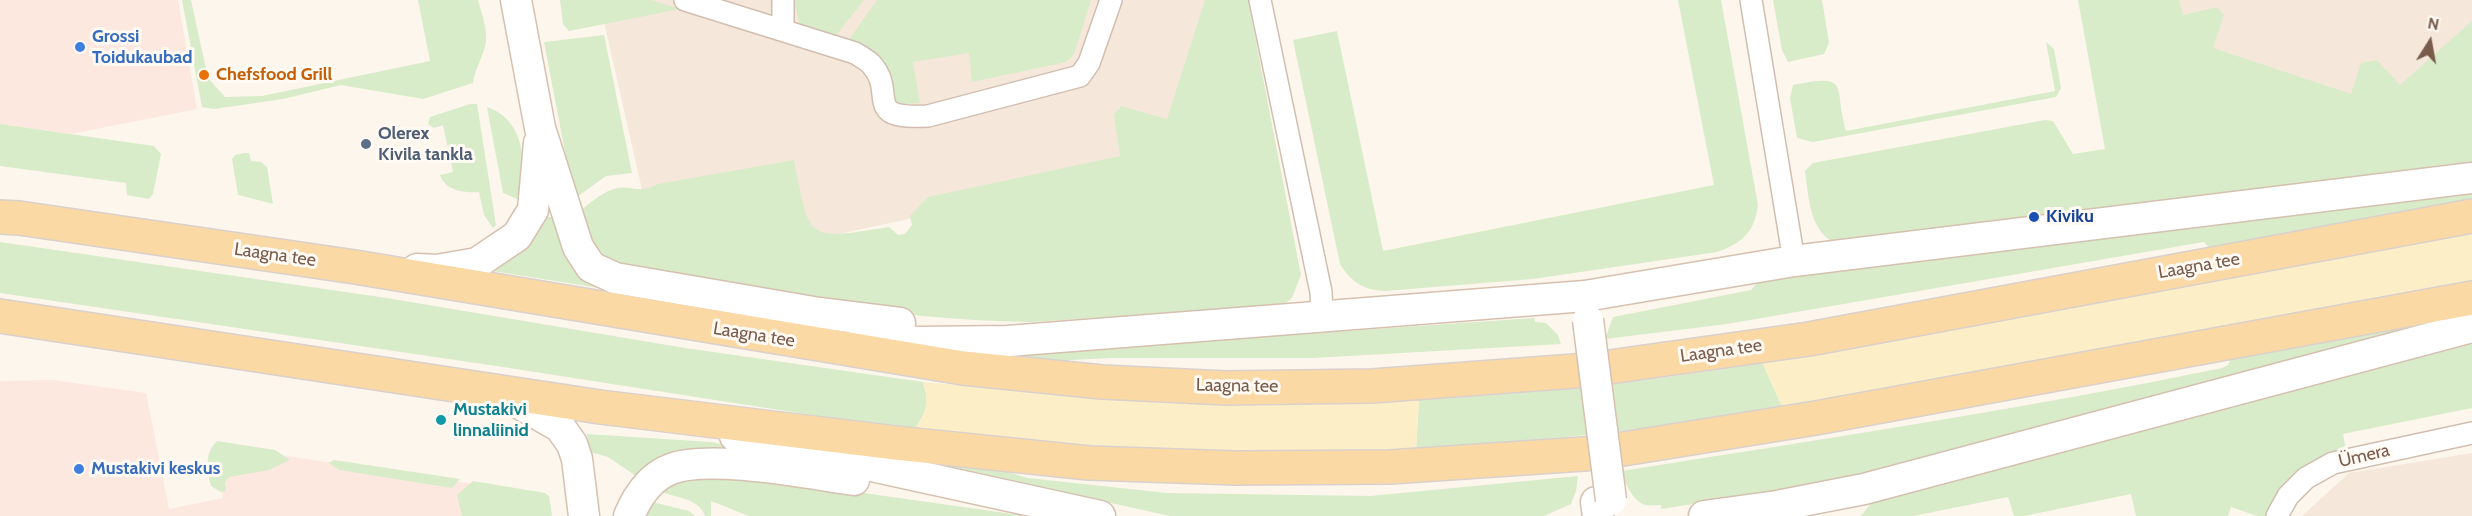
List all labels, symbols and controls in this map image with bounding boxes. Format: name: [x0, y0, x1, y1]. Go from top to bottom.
north arrow: [2400, 12, 2460, 72]
text: N: [2426, 13, 2441, 34]
place label: Grossi Toidukaubad: [92, 26, 192, 68]
marker: Grossi Toidukaubad: [73, 40, 87, 54]
place label: Chefsfood Grill: [216, 64, 332, 86]
marker: Chefsfood Grill: [197, 68, 211, 82]
place label: Olerex Kivila tankla: [378, 123, 473, 166]
marker: Olerex Kivila tankla: [359, 137, 373, 151]
place label: Kiviku: [2046, 206, 2094, 228]
marker: Kiviku: [2027, 210, 2041, 224]
street label: Laagna tee: [233, 239, 317, 271]
street label: Laagna tee: [2157, 248, 2241, 284]
street label: Laagna tee: [712, 318, 796, 352]
street label: Laagna tee: [1679, 335, 1763, 367]
street label: Laagna tee: [1196, 374, 1278, 398]
place label: Mustakivi linnaliinid: [453, 399, 529, 442]
marker: Mustakivi linnaliinid: [434, 413, 448, 427]
street label: Ümera: [2336, 440, 2392, 472]
place label: Mustakivi keskus: [91, 458, 220, 480]
marker: Mustakivi keskus: [72, 462, 86, 476]

